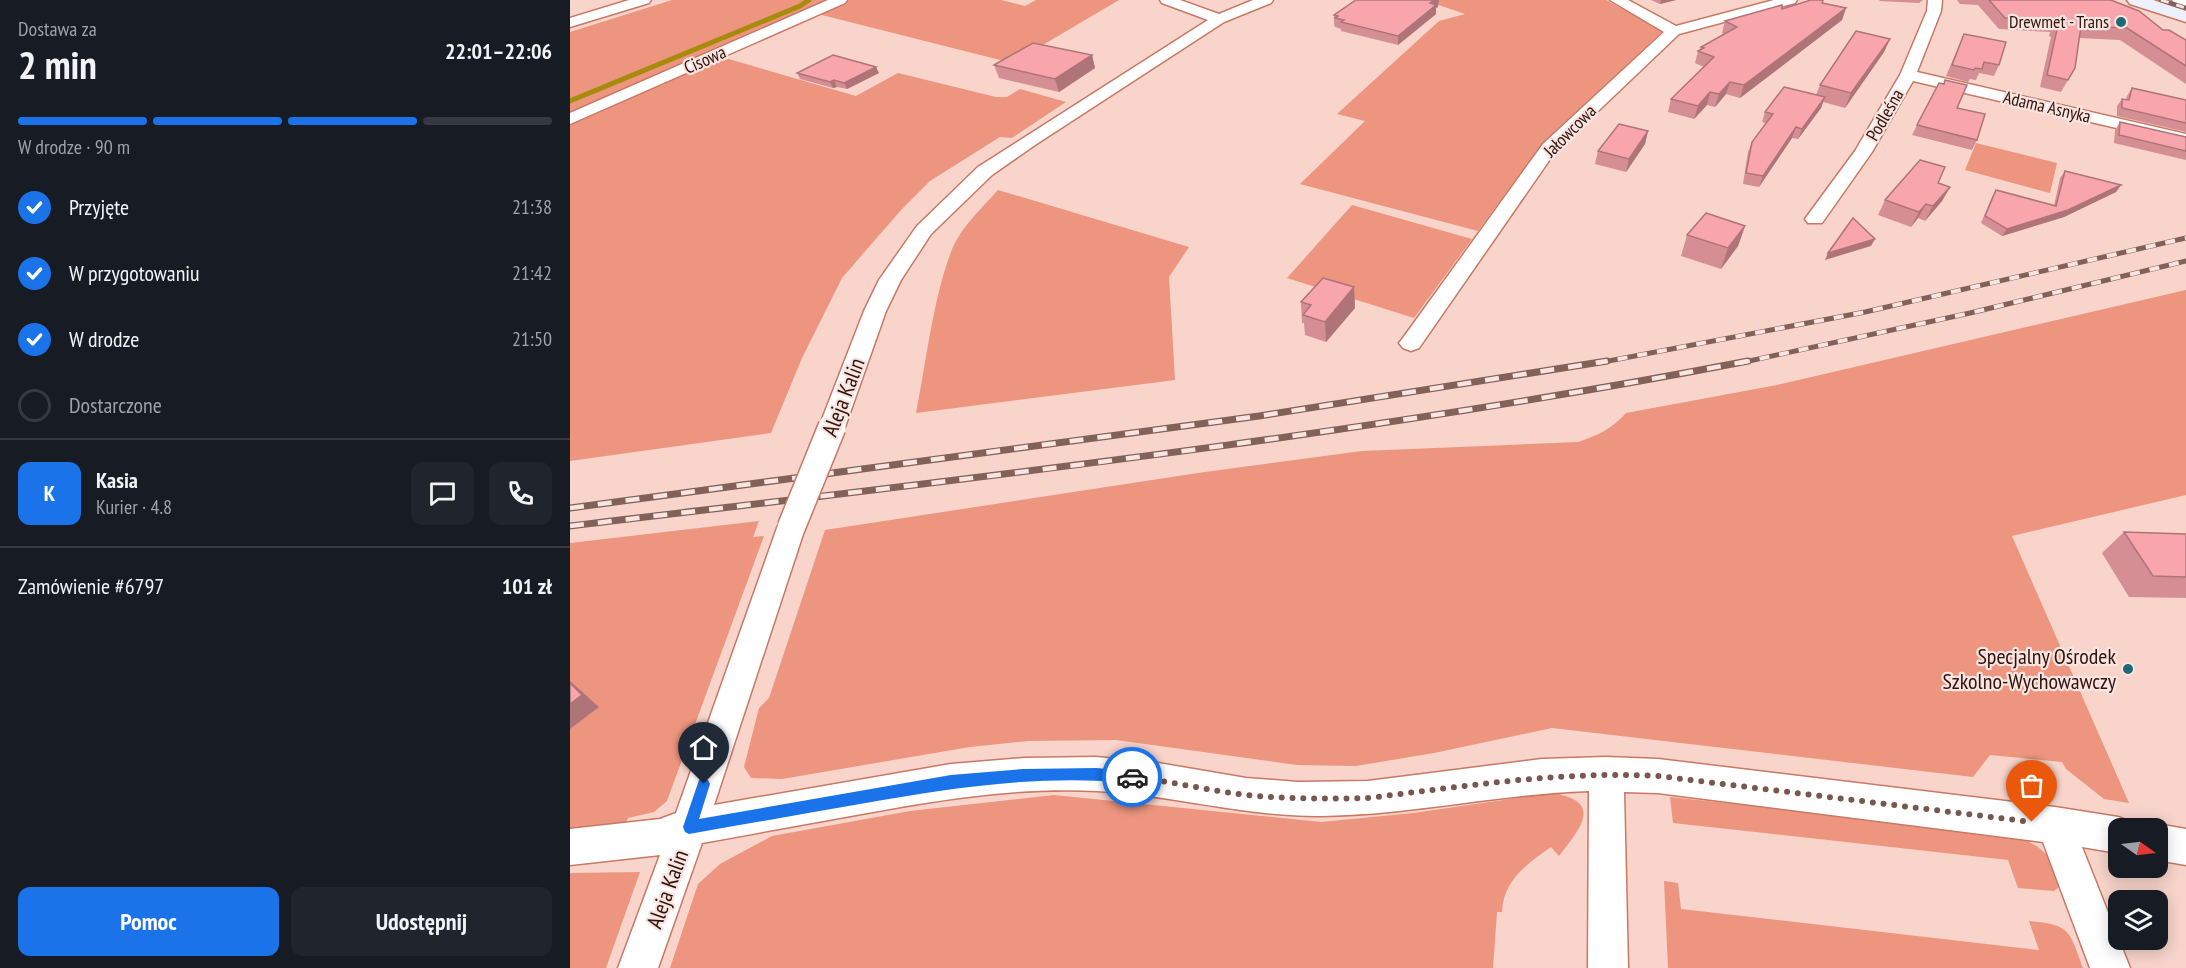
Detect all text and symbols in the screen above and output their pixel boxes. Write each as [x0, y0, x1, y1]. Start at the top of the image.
place label: Drewmet - Trans [2009, 10, 2109, 33]
marker: Drewmet - Trans [2114, 15, 2128, 29]
text: Dostawa za [18, 16, 97, 42]
text: 22:01–22:06 [445, 37, 552, 65]
text: 2 min [18, 39, 97, 90]
street label: Cisowa [680, 40, 729, 79]
street label: Podleśna [1861, 85, 1909, 145]
street label: Adama Asnyka [2001, 85, 2093, 128]
street label: Jałowcowa [1538, 99, 1601, 163]
text: W drodze · 90 m [18, 134, 130, 160]
icon: check [18, 191, 51, 224]
text: Przyjęte [69, 193, 129, 221]
text: 21:38 [512, 194, 552, 220]
icon: check [18, 257, 51, 290]
text: W przygotowaniu [69, 259, 200, 287]
text: 21:42 [512, 260, 552, 286]
icon: check [18, 323, 51, 356]
text: W drodze [69, 325, 139, 353]
text: 21:50 [512, 326, 552, 352]
street label: Aleja Kalin [815, 354, 871, 440]
text: Dostarczone [69, 391, 162, 419]
button: chat [411, 462, 474, 525]
button: phone [489, 462, 552, 525]
text: Kasia [96, 466, 138, 494]
text: K [44, 479, 55, 507]
text: Kurier · 4.8 [96, 494, 172, 520]
text: Zamówienie #6797 [18, 572, 164, 600]
text: 101 zł [502, 572, 552, 600]
place label: Specjalny Ośrodek Szkolno-Wychowawczy [1942, 642, 2117, 695]
marker: Specjalny Ośrodek Szkolno-Wychowawczy [2121, 662, 2135, 676]
pin [678, 722, 729, 784]
icon: home [687, 731, 720, 764]
courier [1102, 747, 1162, 807]
pin [2006, 760, 2057, 822]
icon: car [1116, 761, 1149, 794]
icon: bag [2015, 769, 2048, 802]
north arrow [2108, 818, 2168, 878]
map controls [2108, 818, 2168, 950]
street label: Aleja Kalin [640, 846, 694, 932]
button: Pomoc [18, 887, 279, 956]
button: Udostępnij [291, 887, 552, 956]
button: layers [2108, 890, 2168, 950]

